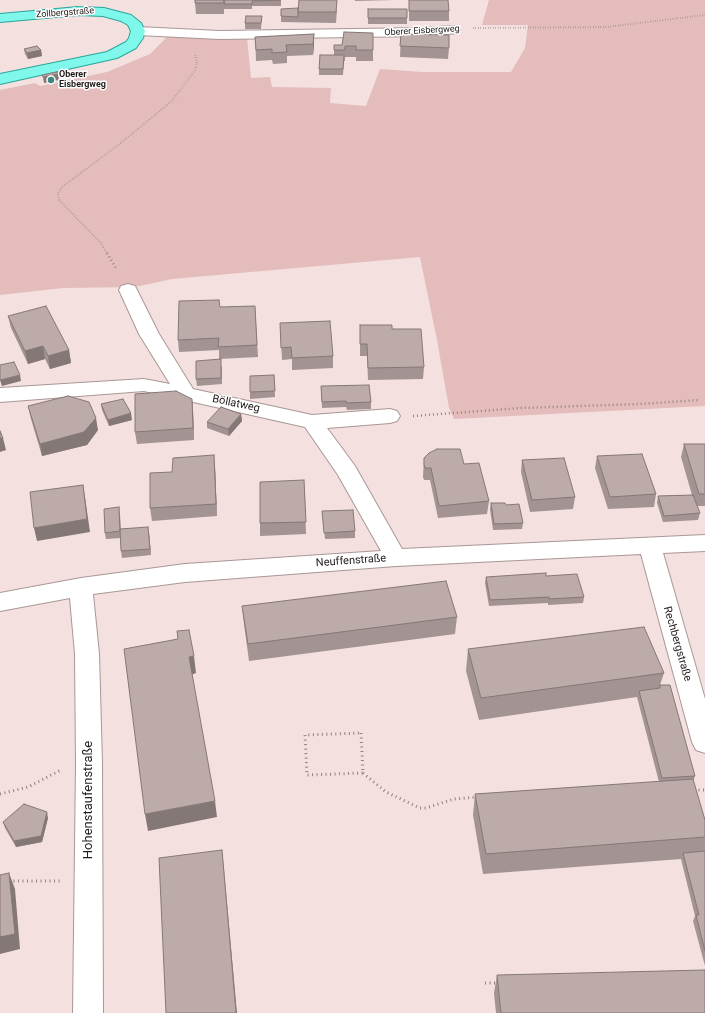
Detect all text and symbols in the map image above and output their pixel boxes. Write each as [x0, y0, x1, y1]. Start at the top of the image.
street label: Zollbergstraße [36, 6, 94, 20]
street label: Oberer Eisbergweg [384, 24, 460, 38]
place label: Oberer Eisbergweg [59, 70, 106, 91]
marker: Oberer Eisbergweg [46, 75, 56, 85]
street label: Böllatweg [211, 393, 261, 415]
street label: Neuffenstraße [315, 552, 387, 570]
street label: Rechbergstraße [660, 605, 694, 683]
street label: Hohenstaufenstraße [81, 741, 97, 859]

